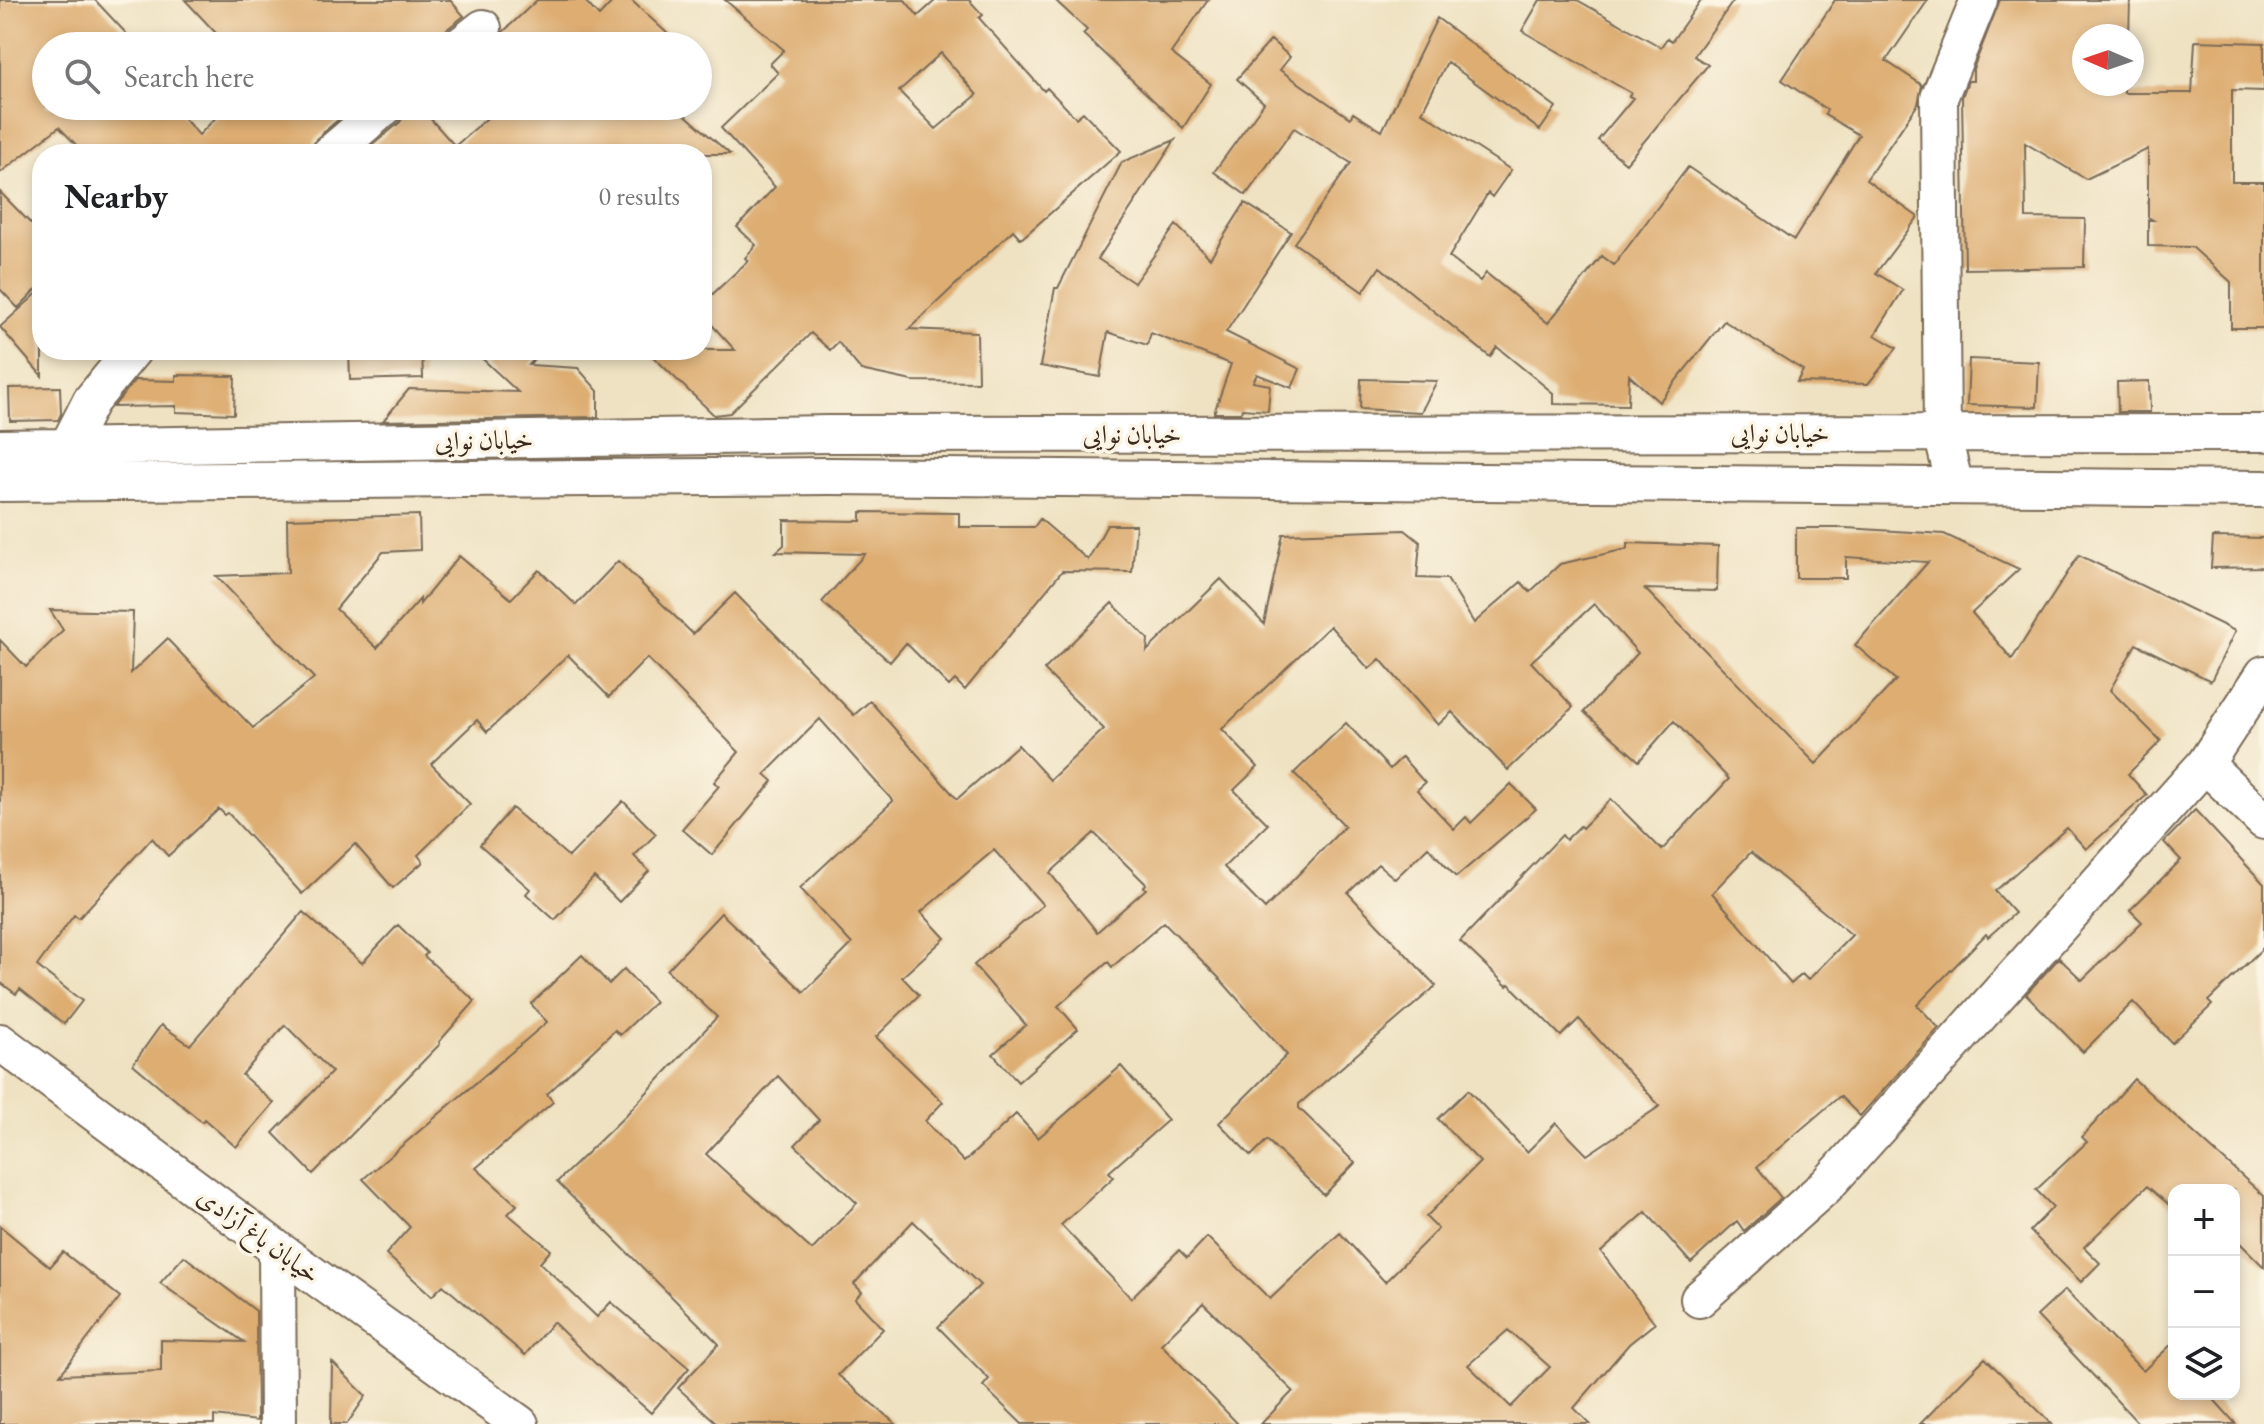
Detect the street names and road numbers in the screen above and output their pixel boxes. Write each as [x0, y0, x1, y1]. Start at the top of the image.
street label: خیابان نوایی [1731, 416, 1829, 450]
street label: خیابان نوایی [1083, 417, 1181, 451]
street label: خیابان نوایی [434, 422, 534, 458]
street label: خیابان باغ آزادی [188, 1179, 327, 1295]

